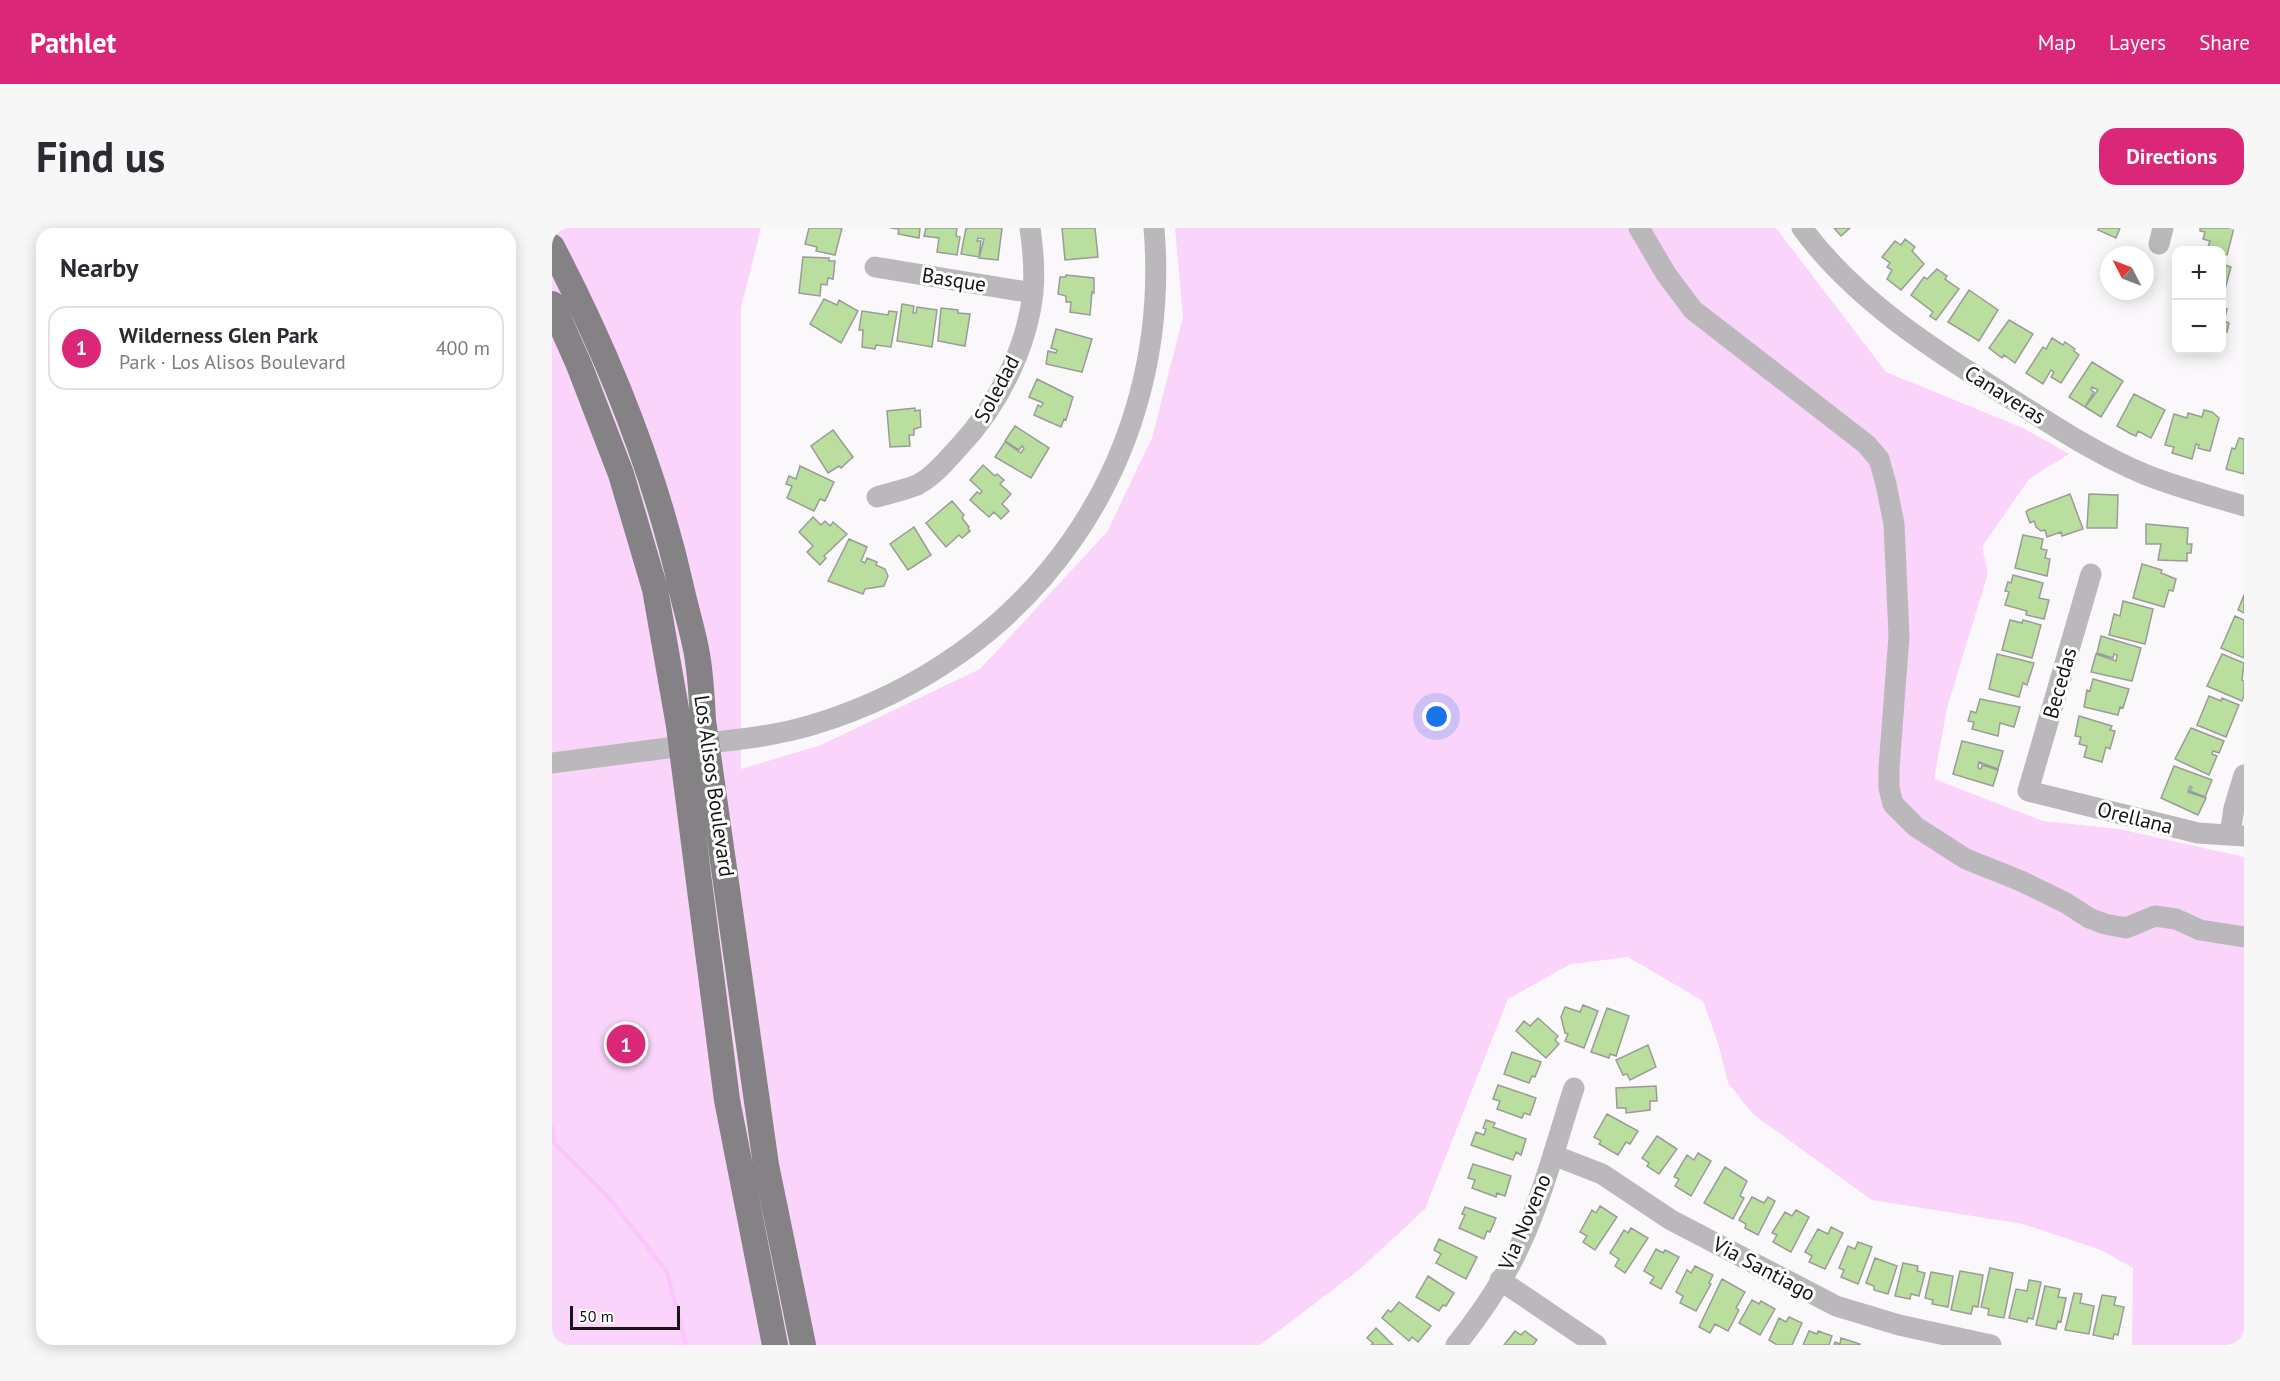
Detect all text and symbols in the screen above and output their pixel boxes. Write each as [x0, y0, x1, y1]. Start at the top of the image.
text: Pathlet [30, 24, 116, 61]
text: Map [2038, 29, 2076, 56]
text: Layers [2109, 29, 2166, 56]
text: Share [2199, 29, 2250, 56]
button: Directions [2099, 128, 2244, 185]
text: Find us [36, 129, 165, 184]
north arrow [2100, 246, 2154, 300]
map controls [2172, 246, 2226, 354]
button: + [2172, 246, 2226, 300]
text: Nearby [60, 251, 138, 284]
street label: Basque [920, 261, 988, 298]
button: − [2172, 300, 2226, 354]
text: Wilderness Glen Park [119, 321, 318, 349]
text: 1 [76, 335, 87, 361]
text: 400 m [436, 335, 490, 361]
text: Park · Los Alisos Boulevard [119, 349, 346, 375]
street label: Soledad [968, 351, 1025, 427]
street label: Canaveras [1960, 359, 2051, 430]
street label: Becedas [2036, 644, 2083, 722]
street label: Los Alisos Boulevard [688, 693, 741, 879]
your location [1422, 702, 1451, 731]
street label: Orellana [2095, 795, 2176, 840]
pin: 1 [606, 1022, 646, 1066]
street label: Via Noveno [1492, 1170, 1557, 1275]
street label: Via Santiago [1707, 1230, 1820, 1307]
scale bar [570, 1303, 680, 1330]
text: 50 m [579, 1306, 614, 1326]

